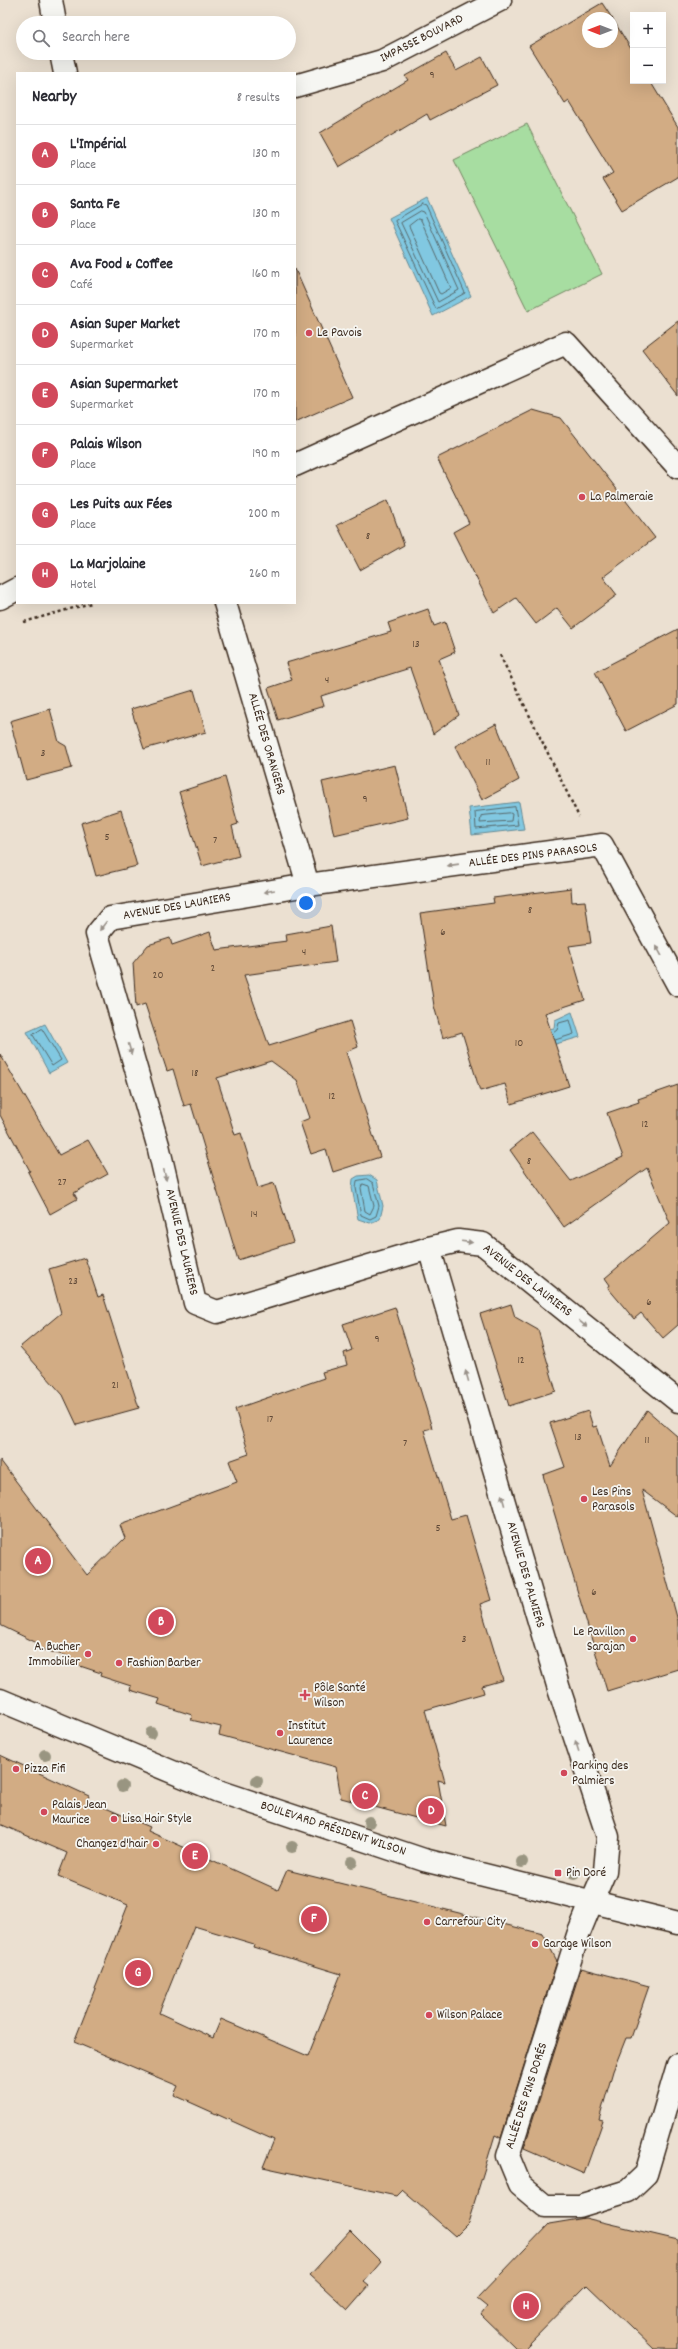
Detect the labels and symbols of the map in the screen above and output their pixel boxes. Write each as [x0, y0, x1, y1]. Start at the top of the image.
street label: IMPASSE BOUVARD [377, 10, 467, 68]
north arrow [582, 12, 618, 48]
house number: 9 [429, 68, 435, 84]
place label: Le Pavois [317, 324, 362, 343]
marker: Le Pavois [304, 328, 314, 338]
place label: La Palmeraie [590, 488, 653, 507]
marker: La Palmeraie [577, 492, 587, 502]
house number: 8 [366, 529, 370, 545]
house number: 13 [412, 637, 420, 653]
house number: 4 [325, 673, 329, 689]
street label: ALLÉE DES ORANGERS [242, 691, 290, 798]
house number: 3 [41, 746, 46, 762]
house number: 11 [486, 755, 490, 771]
house number: 9 [362, 792, 368, 808]
house number: 5 [104, 830, 110, 846]
house number: 7 [213, 833, 217, 849]
street label: ALLÉE DES PINS PARASOLS [468, 839, 599, 873]
one-way arrow [447, 862, 459, 868]
street label: AVENUE DES LAURIERS [122, 888, 233, 926]
one-way arrow [263, 888, 275, 894]
your location [296, 893, 316, 913]
house number: 8 [528, 903, 532, 919]
one-way arrow [100, 921, 108, 931]
house number: 6 [440, 925, 446, 941]
house number: 4 [302, 945, 306, 961]
one-way arrow [656, 945, 663, 957]
house number: 2 [211, 961, 216, 977]
house number: 20 [153, 968, 163, 984]
house number: 10 [515, 1036, 523, 1052]
one-way arrow [127, 1044, 133, 1056]
house number: 18 [192, 1066, 198, 1082]
house number: 12 [328, 1089, 336, 1105]
house number: 12 [641, 1117, 649, 1133]
house number: 8 [527, 1154, 531, 1170]
one-way arrow [162, 1168, 168, 1181]
house number: 27 [57, 1175, 67, 1191]
street label: AVENUE DES LAURIERS [159, 1187, 203, 1298]
house number: 14 [251, 1207, 257, 1223]
one-way arrow [461, 1239, 473, 1245]
street label: AVENUE DES LAURIERS [478, 1240, 576, 1322]
house number: 23 [68, 1274, 78, 1290]
house number: 6 [646, 1295, 652, 1311]
one-way arrow [577, 1320, 588, 1329]
house number: 9 [374, 1332, 380, 1348]
house number: 12 [517, 1353, 525, 1369]
one-way arrow [464, 1369, 470, 1381]
house number: 21 [111, 1378, 119, 1394]
house number: 17 [267, 1412, 273, 1428]
house number: 13 [574, 1430, 582, 1446]
house number: 11 [645, 1433, 649, 1449]
house number: 7 [403, 1436, 407, 1452]
place label: Les Pins Parasols [592, 1483, 635, 1517]
one-way arrow [500, 1494, 506, 1506]
marker: Les Pins Parasols [579, 1494, 589, 1504]
street label: AVENUE DES PALMIERS [501, 1519, 549, 1631]
house number: 5 [435, 1521, 441, 1537]
pin: A [25, 1546, 51, 1576]
house number: 6 [591, 1585, 597, 1601]
pin: B [148, 1607, 174, 1637]
place label: Le Pavillon Sarajan [573, 1623, 625, 1657]
house number: 3 [462, 1632, 467, 1648]
marker: Le Pavillon Sarajan [628, 1634, 638, 1644]
place label: A. Bucher Immobilier [28, 1638, 80, 1672]
marker: A. Bucher Immobilier [83, 1649, 93, 1659]
place label: Fashion Barber [127, 1654, 201, 1673]
marker: Fashion Barber [114, 1658, 124, 1668]
place label: Pôle Santé Wilson [314, 1679, 366, 1713]
marker: Pôle Santé Wilson [299, 1689, 311, 1701]
place label: Institut Laurence [288, 1717, 333, 1751]
marker: Institut Laurence [275, 1728, 285, 1738]
one-way arrow [574, 1739, 580, 1751]
place label: Parking des Palmiers [572, 1757, 629, 1791]
place label: Pizza Fifi [24, 1760, 65, 1779]
marker: Pizza Fifi [11, 1764, 21, 1774]
marker: Parking des Palmiers [559, 1768, 569, 1778]
pin: C [352, 1781, 378, 1811]
place label: Palais Jean Maurice [52, 1796, 107, 1830]
street label: BOULEVARD PRÉSIDENT WILSON [258, 1796, 408, 1862]
pin: D [418, 1796, 444, 1826]
marker: Palais Jean Maurice [39, 1807, 49, 1817]
place label: Lisa Hair Style [122, 1810, 192, 1829]
marker: Lisa Hair Style [109, 1814, 119, 1824]
place label: Changez d'hair [76, 1835, 148, 1854]
marker: Changez d'hair [151, 1839, 161, 1849]
pin: E [182, 1841, 208, 1871]
place label: Pin Doré [566, 1864, 607, 1883]
marker: Pin Doré [553, 1868, 563, 1878]
pin: F [301, 1904, 327, 1934]
place label: Carrefour City [435, 1913, 506, 1932]
marker: Carrefour City [422, 1917, 432, 1927]
place label: Garage Wilson [543, 1935, 611, 1954]
marker: Garage Wilson [530, 1939, 540, 1949]
pin: G [125, 1958, 151, 1988]
place label: Wilson Palace [437, 2006, 503, 2025]
marker: Wilson Palace [424, 2010, 434, 2020]
street label: ALLÉE DES PINS DORÉS [501, 2040, 553, 2152]
pin: H [513, 2291, 539, 2321]

